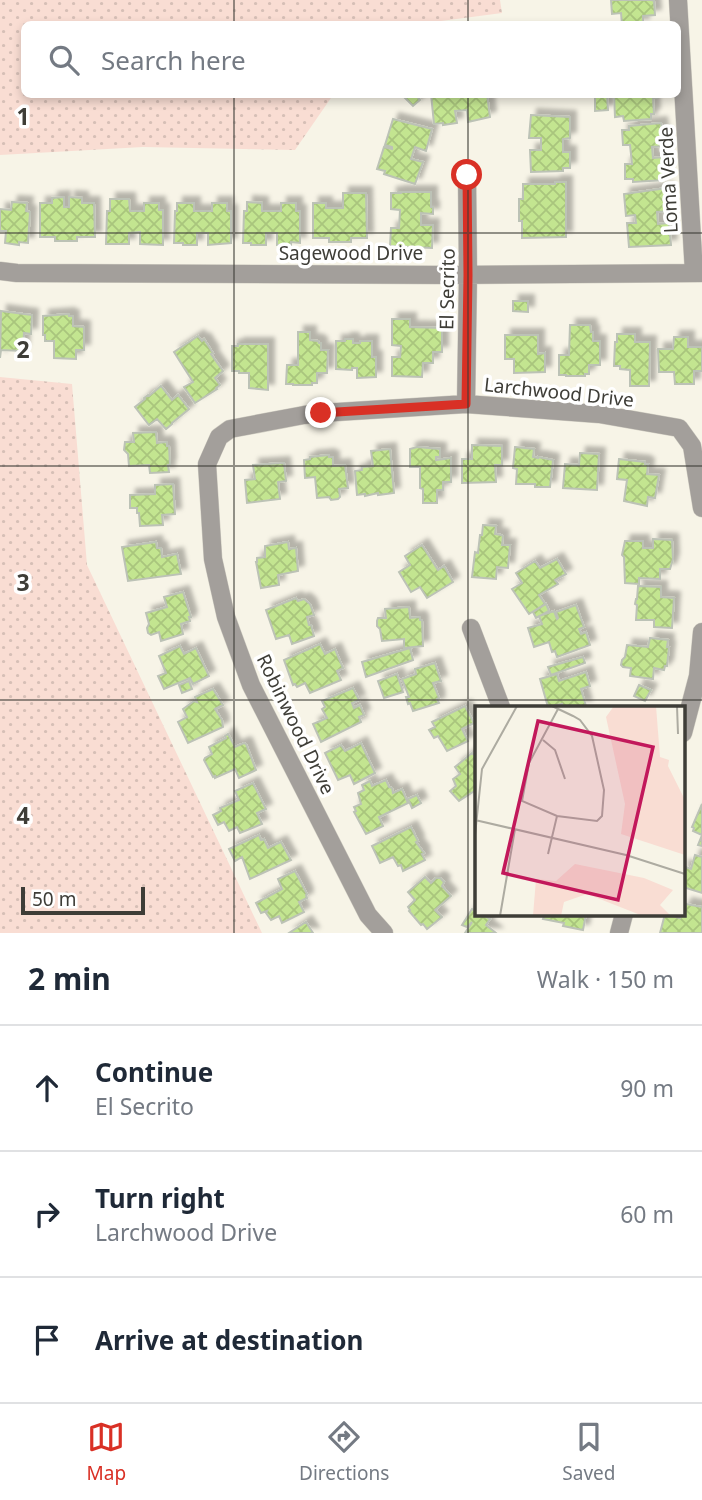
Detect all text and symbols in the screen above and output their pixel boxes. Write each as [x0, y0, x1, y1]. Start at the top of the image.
search box [21, 21, 681, 98]
icon: search [45, 41, 83, 79]
text: Search here [101, 42, 246, 78]
text: 1 [16, 100, 30, 132]
street label: Loma Verde [652, 126, 684, 234]
route start [451, 159, 482, 190]
street label: Sagewood Drive [279, 240, 423, 266]
street label: El Secrito [433, 248, 461, 330]
text: 2 [16, 333, 30, 365]
street label: Larchwood Drive [483, 371, 635, 413]
route end [305, 397, 336, 428]
text: 3 [16, 566, 30, 598]
street label: Robinwood Drive [251, 649, 341, 799]
inset map [475, 706, 684, 916]
text: 4 [16, 799, 30, 831]
scale bar [21, 884, 145, 916]
text: 50 m [32, 886, 76, 912]
text: 2 min [28, 958, 111, 999]
text: Walk · 150 m [537, 963, 674, 995]
text: Continue [95, 1054, 213, 1090]
icon: ahead [28, 1069, 66, 1107]
text: 90 m [620, 1072, 674, 1104]
text: El Secrito [95, 1090, 194, 1122]
text: Turn right [95, 1180, 225, 1216]
icon: right [28, 1195, 66, 1233]
text: 60 m [620, 1198, 674, 1230]
text: Larchwood Drive [95, 1216, 277, 1248]
icon: arrive [28, 1321, 66, 1359]
text: Arrive at destination [95, 1322, 364, 1358]
tab: Map [87, 1418, 126, 1486]
tab: Directions [299, 1418, 389, 1486]
tab: Saved [562, 1418, 615, 1486]

